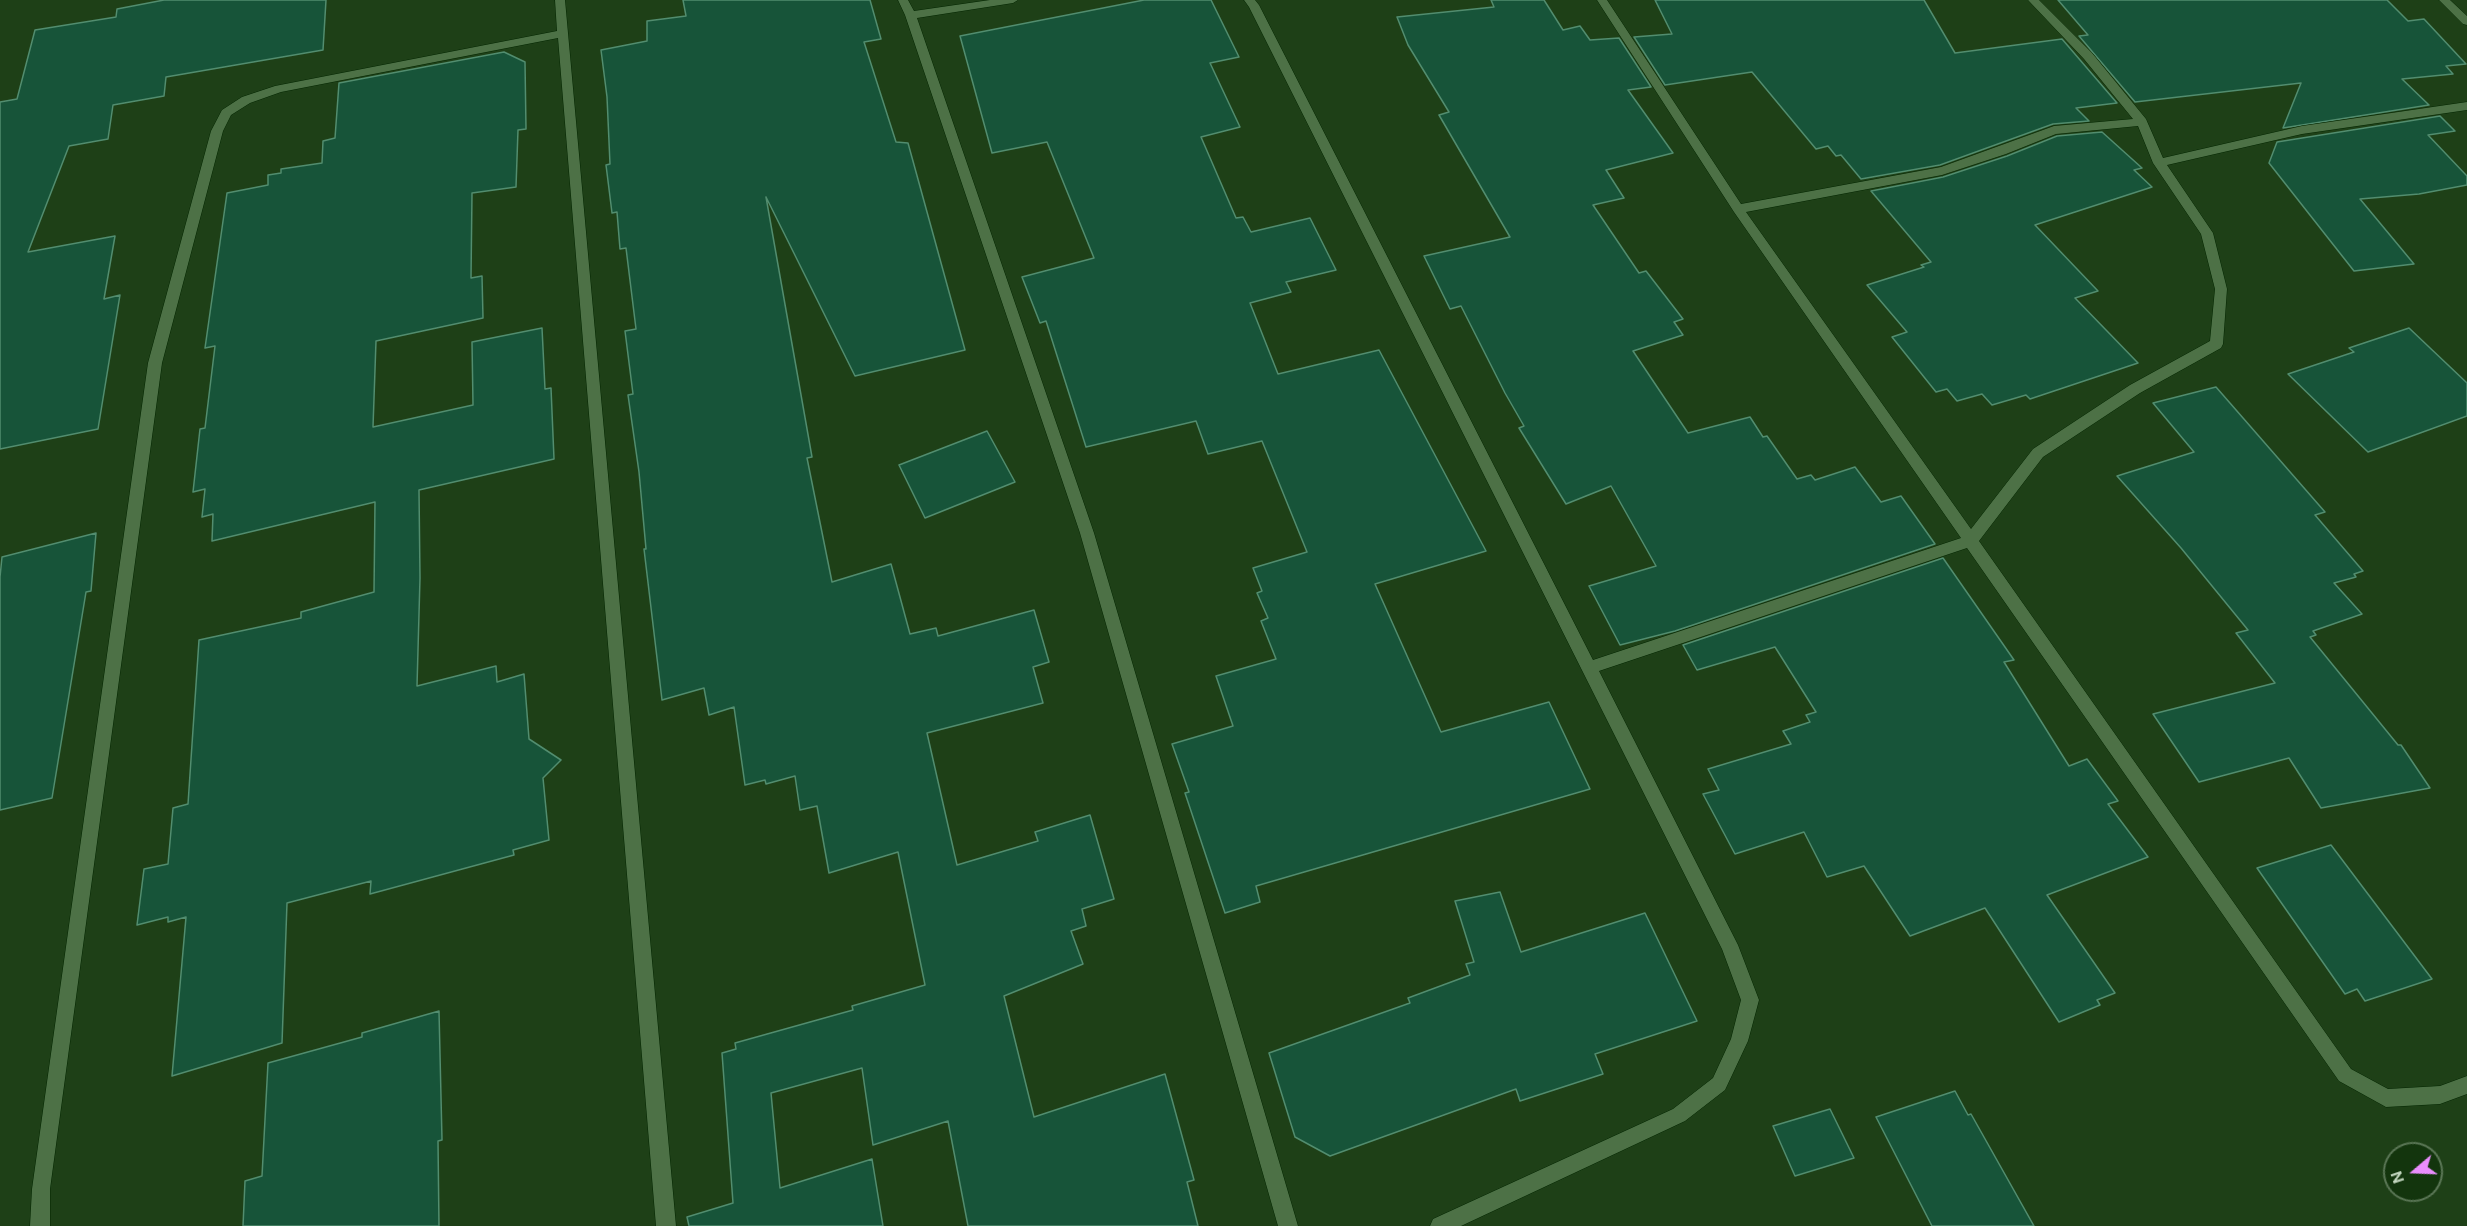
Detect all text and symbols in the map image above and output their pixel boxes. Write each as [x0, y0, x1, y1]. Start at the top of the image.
north arrow [2383, 1142, 2443, 1202]
text: N [2386, 1168, 2409, 1186]

